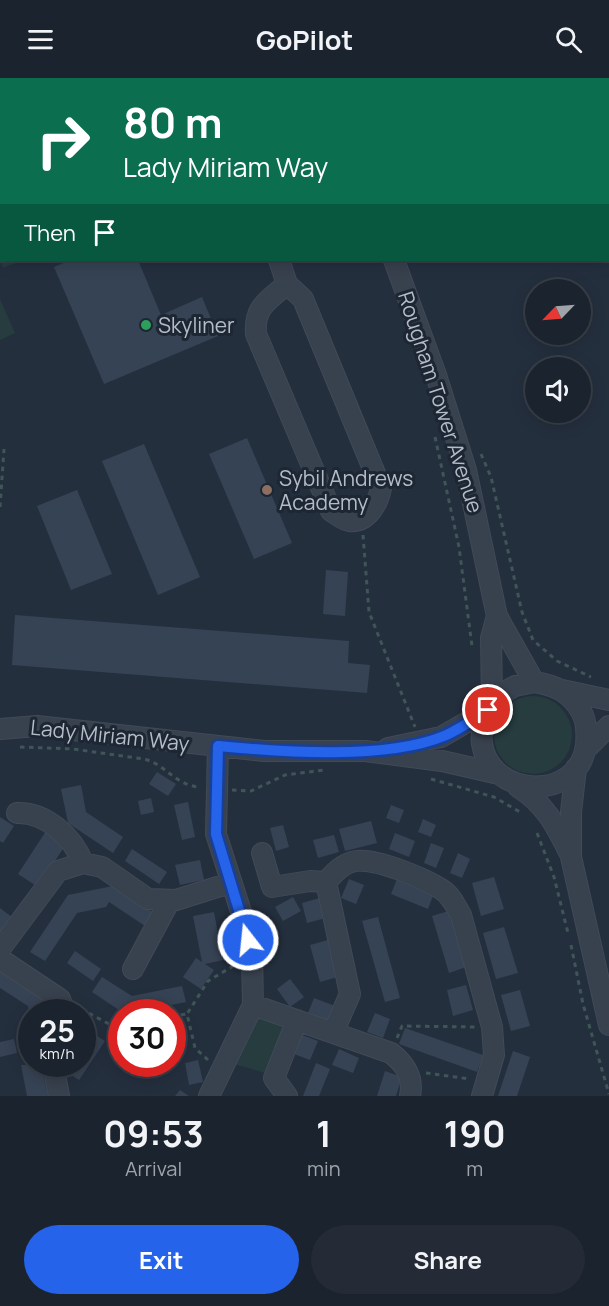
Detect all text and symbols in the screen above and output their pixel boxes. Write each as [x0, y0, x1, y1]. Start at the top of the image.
text: GoPilot [256, 21, 353, 58]
icon: menu [24, 23, 57, 56]
icon: search [552, 23, 585, 56]
text: 80 m [123, 93, 223, 151]
icon: right [24, 102, 102, 180]
text: Lady Miriam Way [123, 148, 328, 185]
icon: arrive [88, 216, 121, 249]
text: Then [24, 218, 76, 248]
north arrow [525, 279, 591, 345]
map controls [525, 279, 591, 423]
street label: Rougham Tower Avenue [392, 288, 490, 516]
place label: Skyliner [158, 311, 235, 339]
marker: Skyliner [139, 318, 153, 332]
button: sound [525, 357, 591, 423]
place label: Sybil Andrews Academy [279, 464, 413, 516]
marker: Sybil Andrews Academy [260, 483, 274, 497]
pin [462, 684, 513, 735]
icon: arrive [471, 693, 504, 726]
street label: Lady Miriam Way [29, 713, 191, 757]
position arrow [216, 908, 280, 972]
speed limit sign: 30 [108, 999, 186, 1077]
text: 25 [39, 1010, 75, 1051]
text: km/h [40, 1043, 74, 1064]
text: 09:53 [103, 1109, 204, 1158]
text: 1 [316, 1109, 332, 1158]
text: 190 [444, 1109, 506, 1158]
text: Arrival [125, 1155, 182, 1182]
text: min [307, 1155, 341, 1182]
text: m [466, 1155, 483, 1182]
button: Exit [24, 1225, 299, 1294]
button: Share [311, 1225, 585, 1294]

